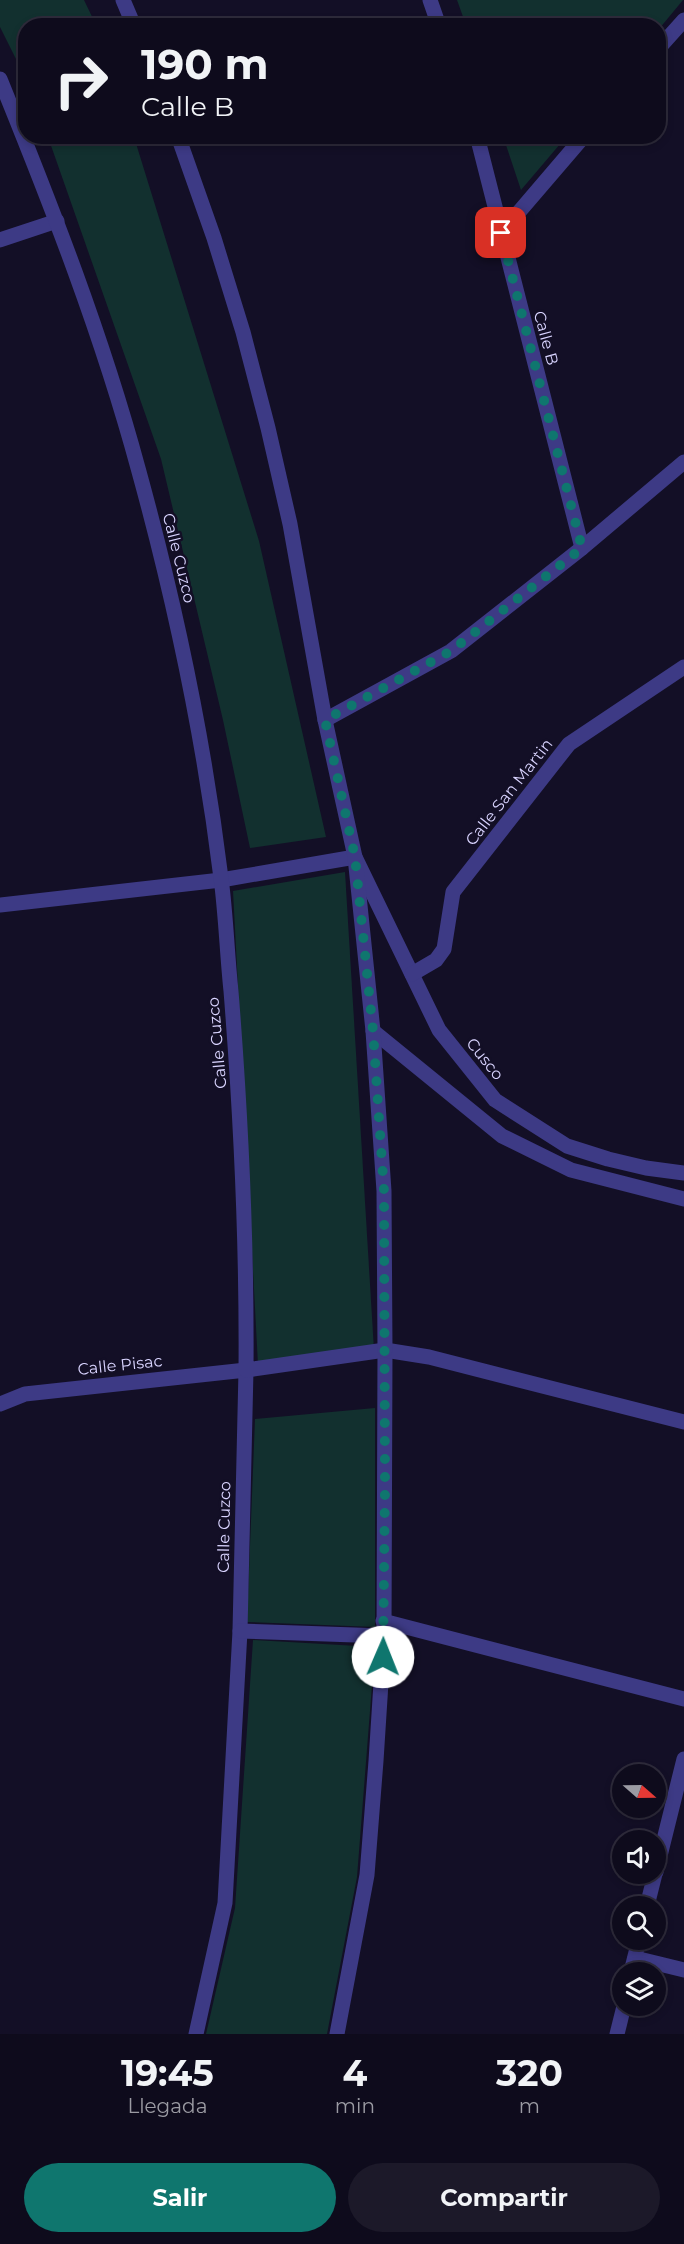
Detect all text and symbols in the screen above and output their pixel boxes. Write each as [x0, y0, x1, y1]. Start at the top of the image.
text: 190 m [141, 38, 269, 90]
icon: right [42, 42, 120, 120]
text: Calle B [141, 90, 234, 123]
pin [475, 207, 526, 258]
icon: arrive [484, 216, 517, 249]
street label: Calle B [530, 309, 562, 367]
street label: Calle Cuzco [159, 511, 199, 605]
street label: Calle San Martin [461, 735, 557, 849]
street label: Calle Cuzco [204, 996, 230, 1090]
street label: Cusco [462, 1034, 508, 1084]
street label: Calle Pisac [77, 1351, 163, 1379]
street label: Calle Cuzco [214, 1481, 234, 1573]
position arrow [351, 1625, 415, 1689]
north arrow [612, 1764, 666, 1818]
map controls [612, 1764, 666, 2016]
button: sound [612, 1830, 666, 1884]
button: search [612, 1896, 666, 1950]
button: layers [612, 1962, 666, 2016]
text: 19:45 [121, 2051, 214, 2095]
text: 4 [343, 2051, 367, 2095]
text: 320 [496, 2051, 563, 2095]
text: Llegada [127, 2094, 207, 2118]
text: min [335, 2094, 375, 2118]
text: m [519, 2094, 540, 2118]
button: Salir [24, 2163, 336, 2232]
button: Compartir [348, 2163, 660, 2232]

